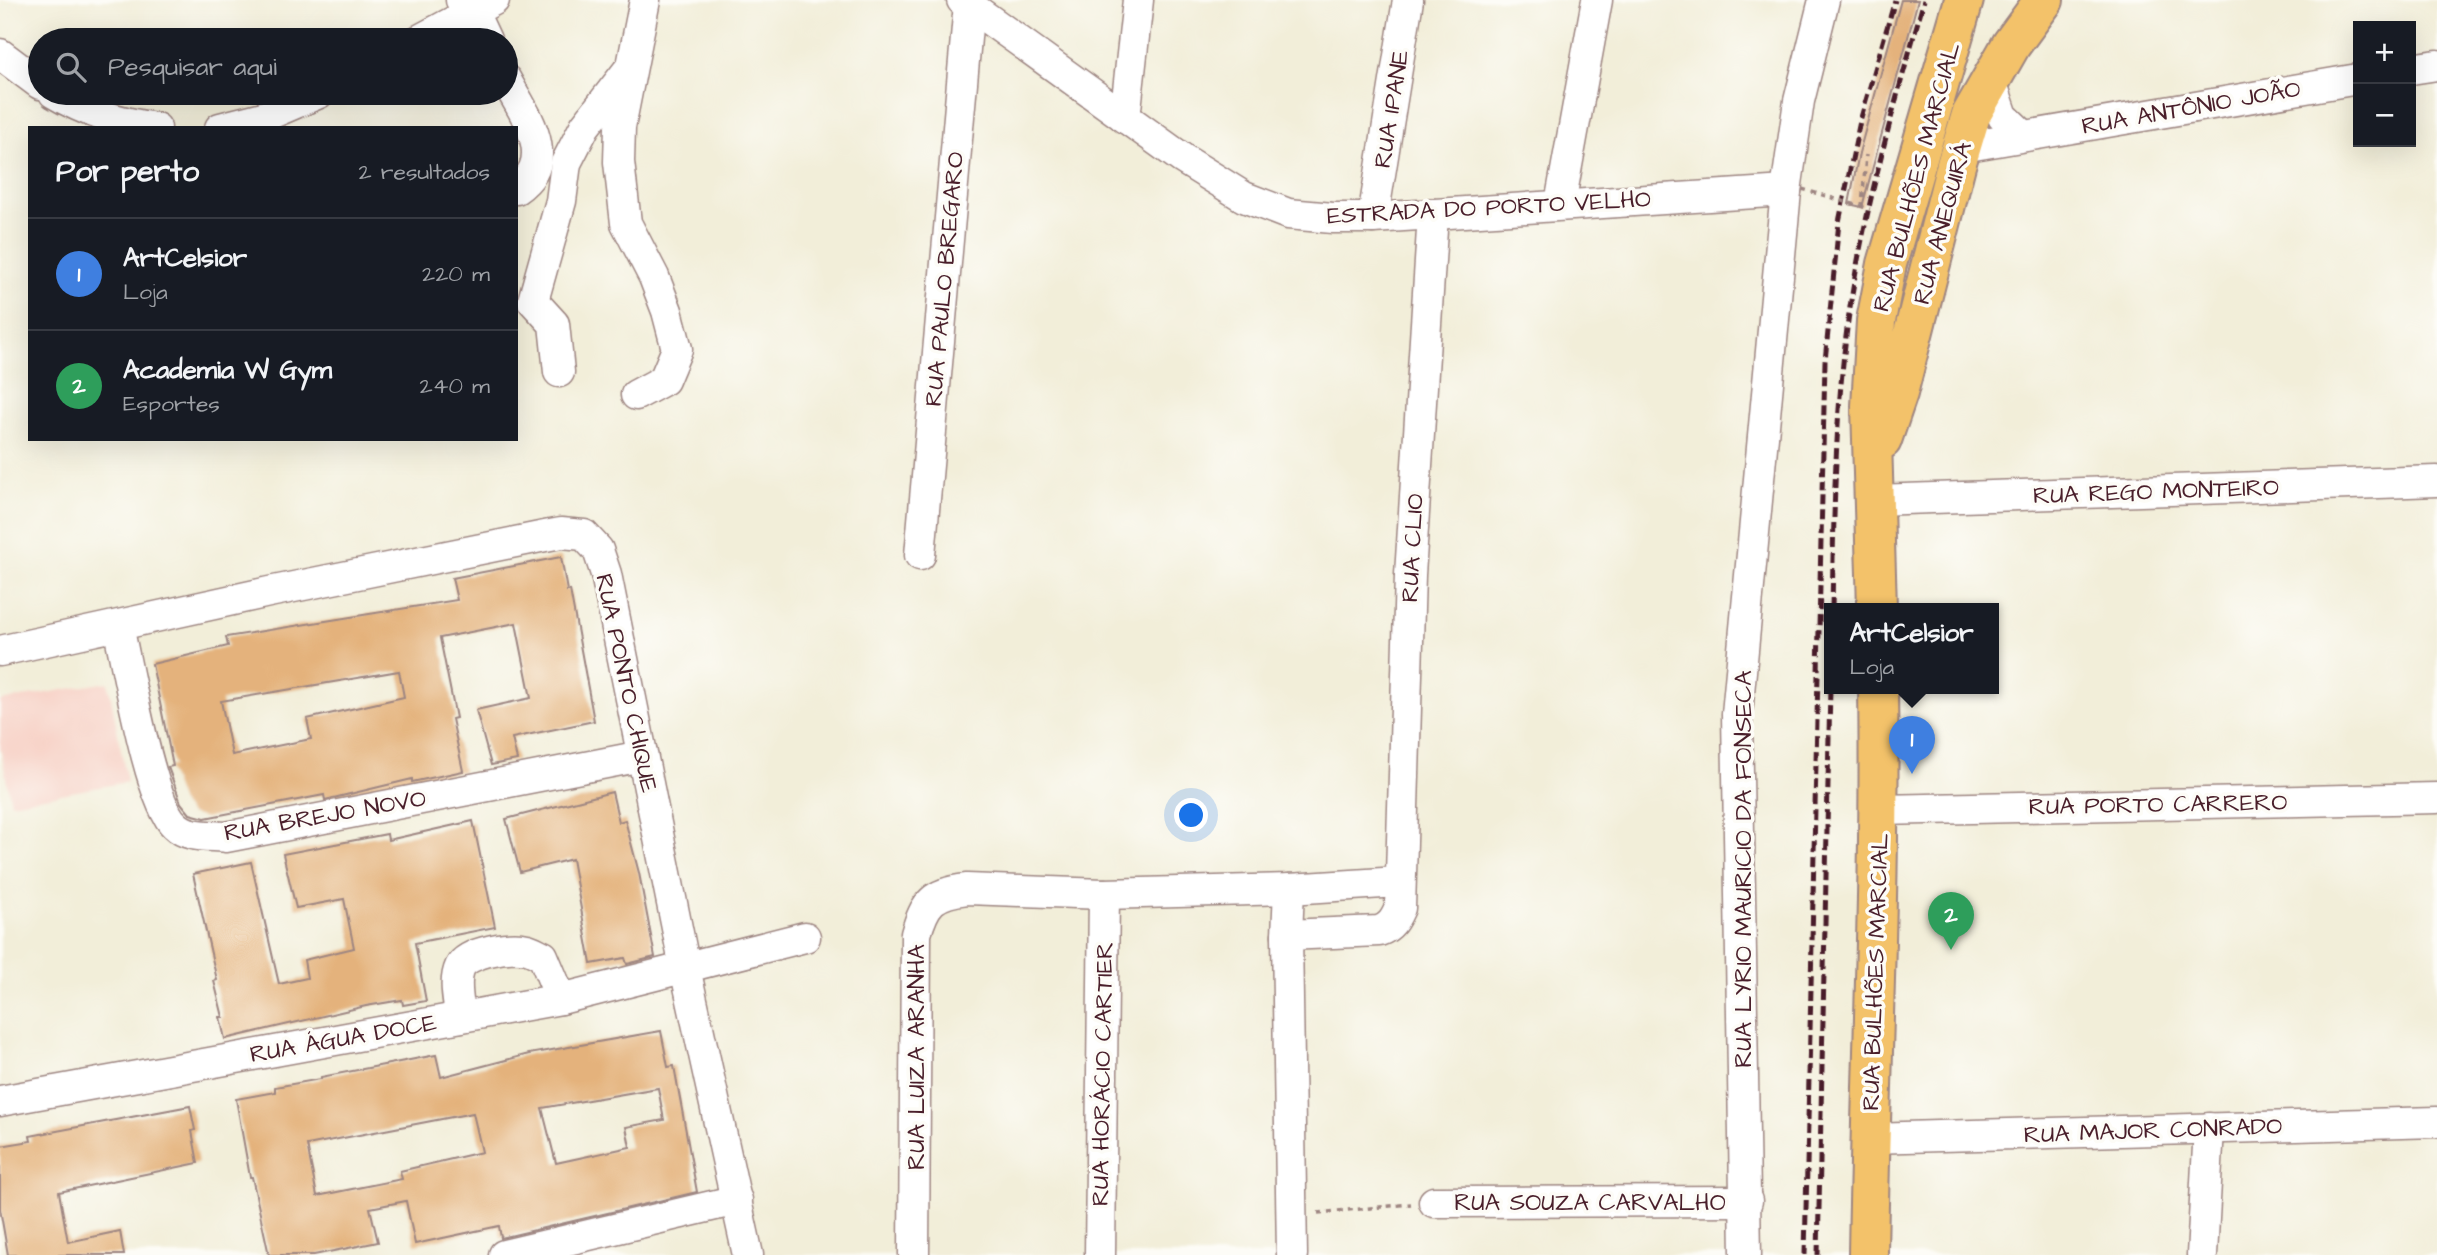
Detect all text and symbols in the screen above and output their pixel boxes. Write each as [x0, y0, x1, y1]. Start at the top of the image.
map controls [2353, 21, 2416, 147]
button: + [2353, 21, 2416, 84]
search box [28, 28, 518, 105]
street label: RUA BULHÕES MARCIAL [1865, 38, 1969, 316]
icon: search [52, 48, 90, 86]
street label: RUA IPANE [1366, 48, 1418, 171]
text: Pesquisar aqui [108, 49, 277, 85]
street label: RUA ANTÔNIO JOÃO [2079, 72, 2303, 144]
button: − [2353, 84, 2416, 147]
street label: RUA ANEQUIRÁ [1905, 138, 1981, 308]
street label: RUA PAULO BREGARO [917, 150, 973, 408]
text: Por perto [56, 151, 199, 193]
text: 2 resultados [358, 156, 490, 188]
street label: ESTRADA DO PORTO VELHO [1326, 183, 1652, 233]
text: ArtCelsior [123, 240, 247, 276]
text: 1 [78, 258, 80, 290]
text: 220 m [422, 258, 490, 290]
text: Loja [123, 276, 168, 308]
text: Academia W Gym [123, 352, 332, 388]
text: 2 [72, 370, 86, 402]
text: 240 m [420, 370, 490, 402]
text: Esportes [123, 388, 220, 420]
street label: RUA REGO MONTEIRO [2032, 471, 2280, 513]
street label: RUA CLIO [1393, 493, 1433, 603]
street label: RUA PONTO CHIQUE [586, 571, 666, 796]
popup [1824, 603, 1999, 694]
text: ArtCelsior [1849, 615, 1974, 651]
text: Loja [1849, 651, 1894, 683]
street label: RUA LYRIO MAURICIO DA FONSECA [1727, 670, 1761, 1068]
pin: 1 [1889, 716, 1935, 774]
street label: RUA BREJO NOVO [221, 781, 429, 850]
street label: RUA PORTO CARRERO [2028, 786, 2288, 824]
your location [1174, 798, 1208, 832]
street label: RUA BULHÕES MARCIAL [1854, 832, 1898, 1111]
pin: 2 [1928, 892, 1974, 950]
street label: RUA HORÁCIO CARTIER [1084, 942, 1122, 1206]
street label: RUA LUIZA ARANHA [900, 944, 934, 1170]
street label: RUA ÁGUA DOCE [247, 1006, 439, 1072]
street label: RUA MAJOR CONRADO [2023, 1109, 2283, 1153]
street label: RUA SOUZA CARVALHO [1454, 1186, 1726, 1220]

